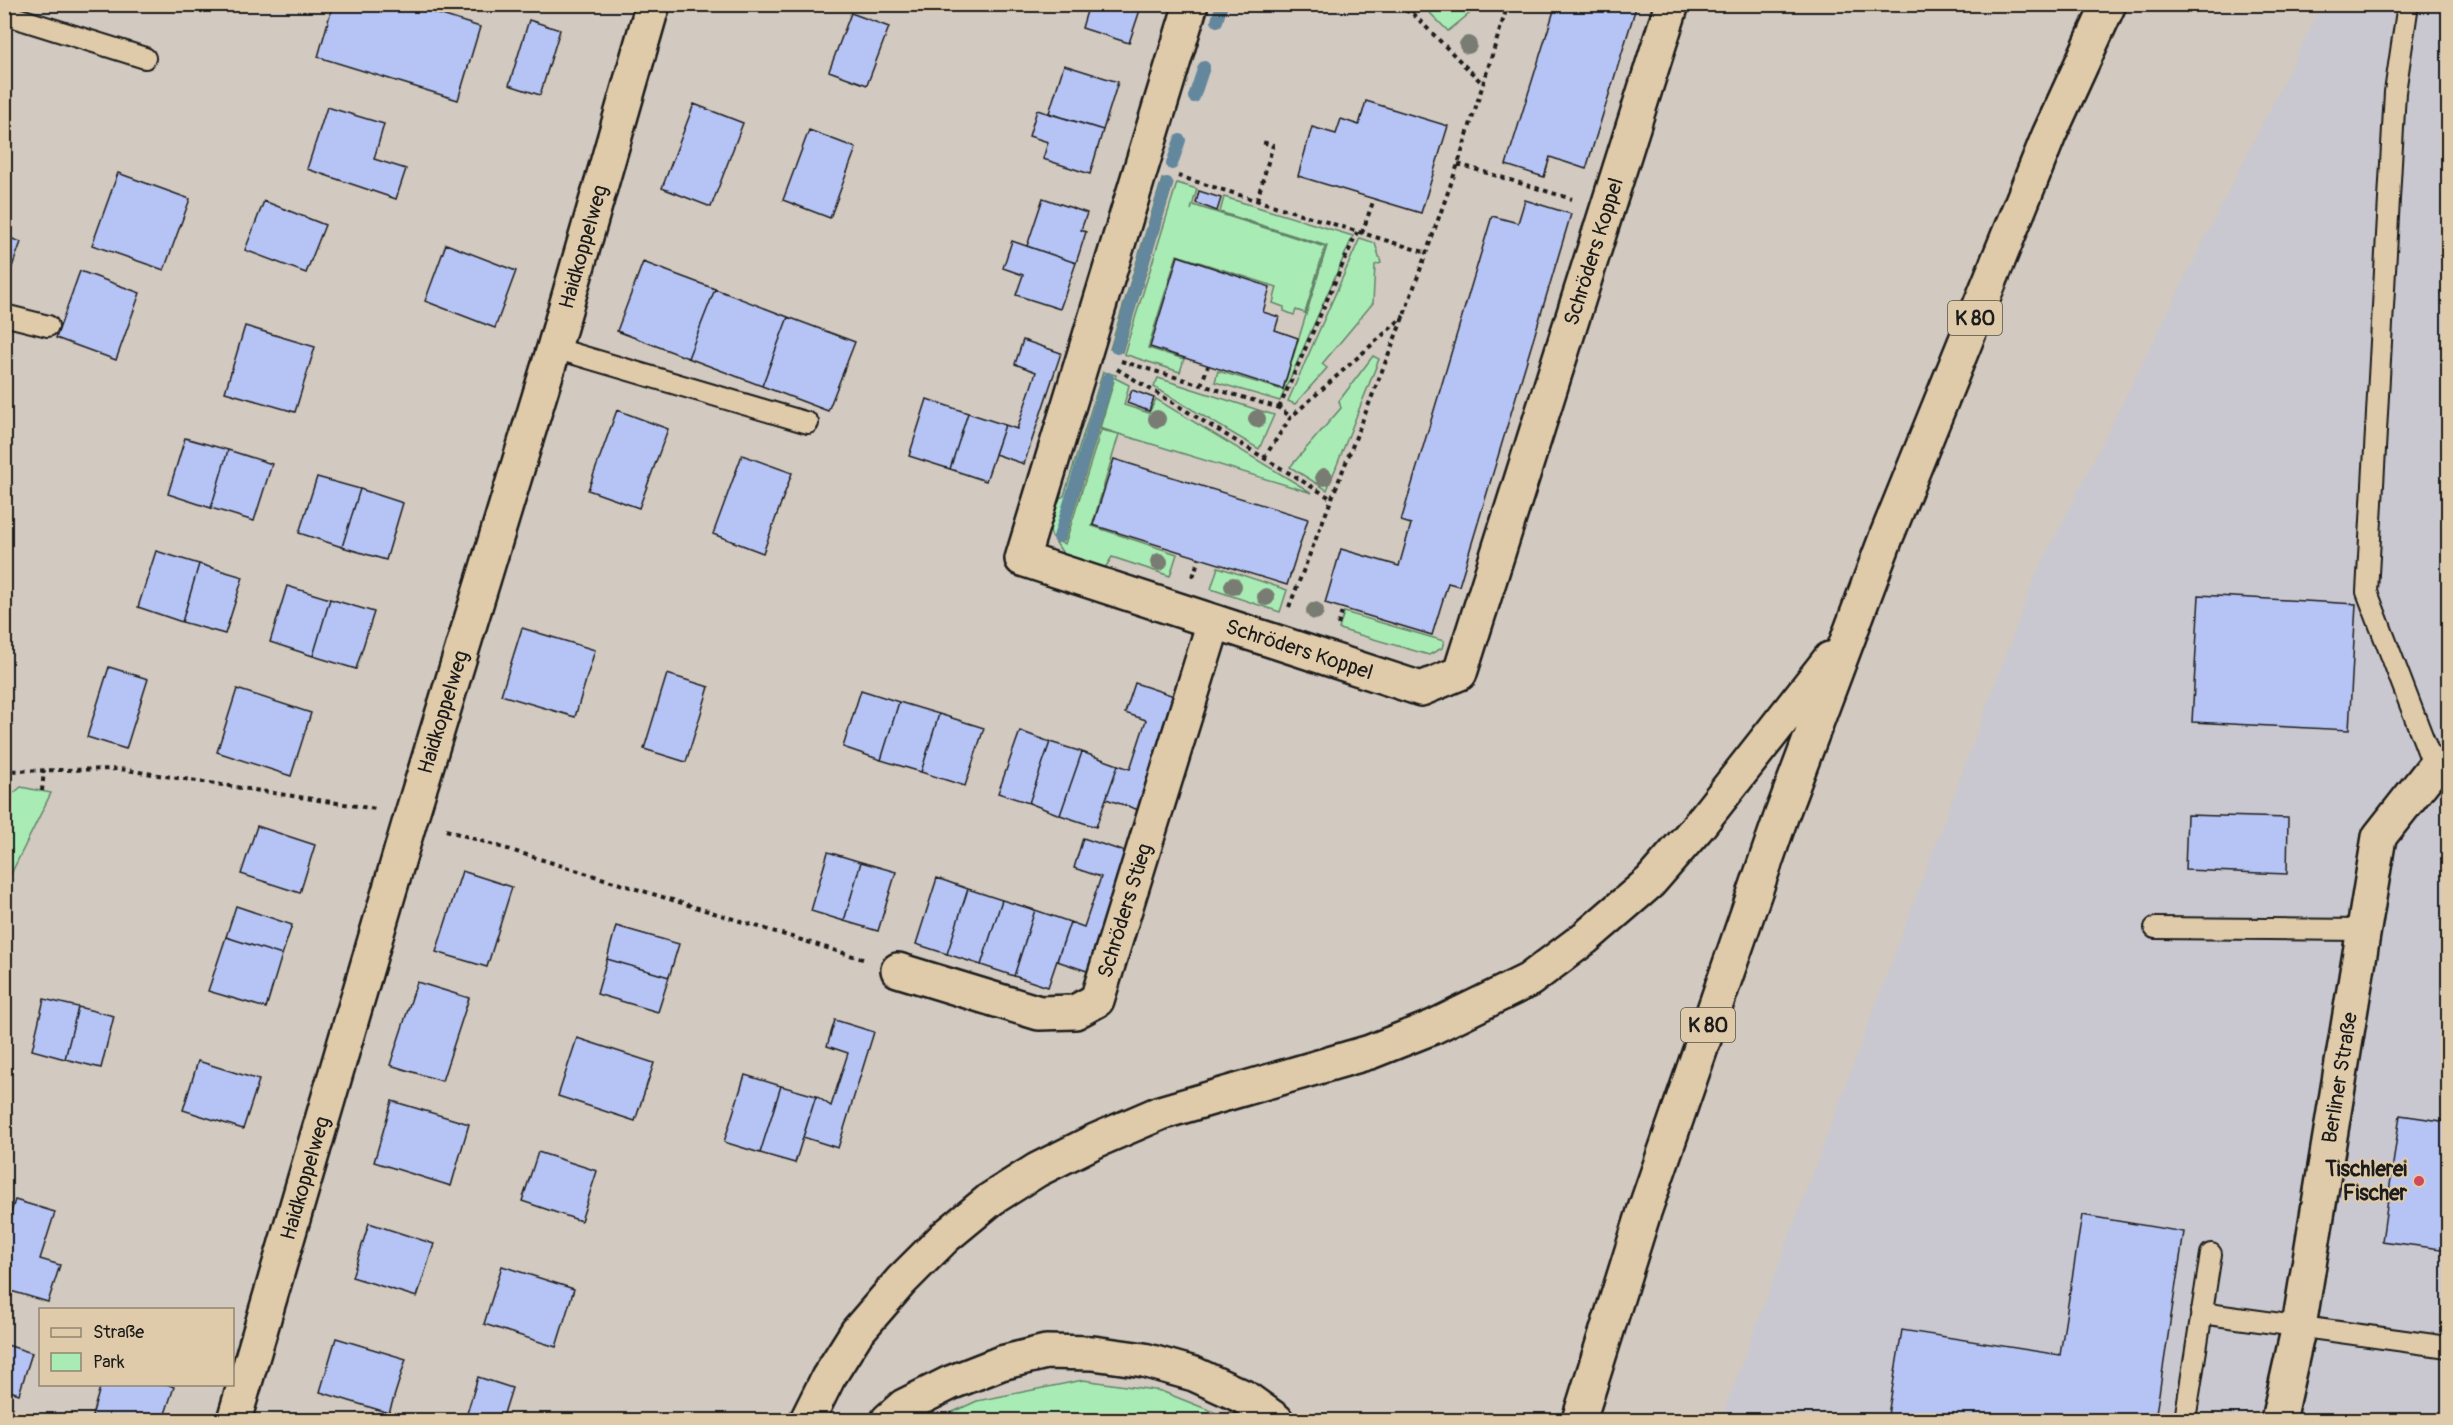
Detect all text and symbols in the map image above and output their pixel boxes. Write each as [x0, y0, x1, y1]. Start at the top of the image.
street label: Schröders Koppel [1558, 175, 1630, 329]
street label: Haidkoppelweg [553, 182, 614, 312]
road number: K 80 [1948, 301, 2002, 335]
street label: Schröders Koppel [1222, 613, 1376, 686]
street label: Haidkoppelweg [412, 647, 475, 777]
street label: Schröders Stieg [1092, 840, 1159, 981]
road number: K 80 [1681, 1008, 1735, 1042]
street label: Berliner Straße [2316, 1010, 2364, 1145]
street label: Haidkoppelweg [275, 1113, 336, 1243]
place label: Tischlerei Fischer [2324, 1156, 2407, 1207]
marker: Tischlerei Fischer [2412, 1174, 2426, 1188]
legend [39, 1308, 234, 1386]
text: Straße [93, 1321, 144, 1344]
text: Park [93, 1351, 125, 1374]

